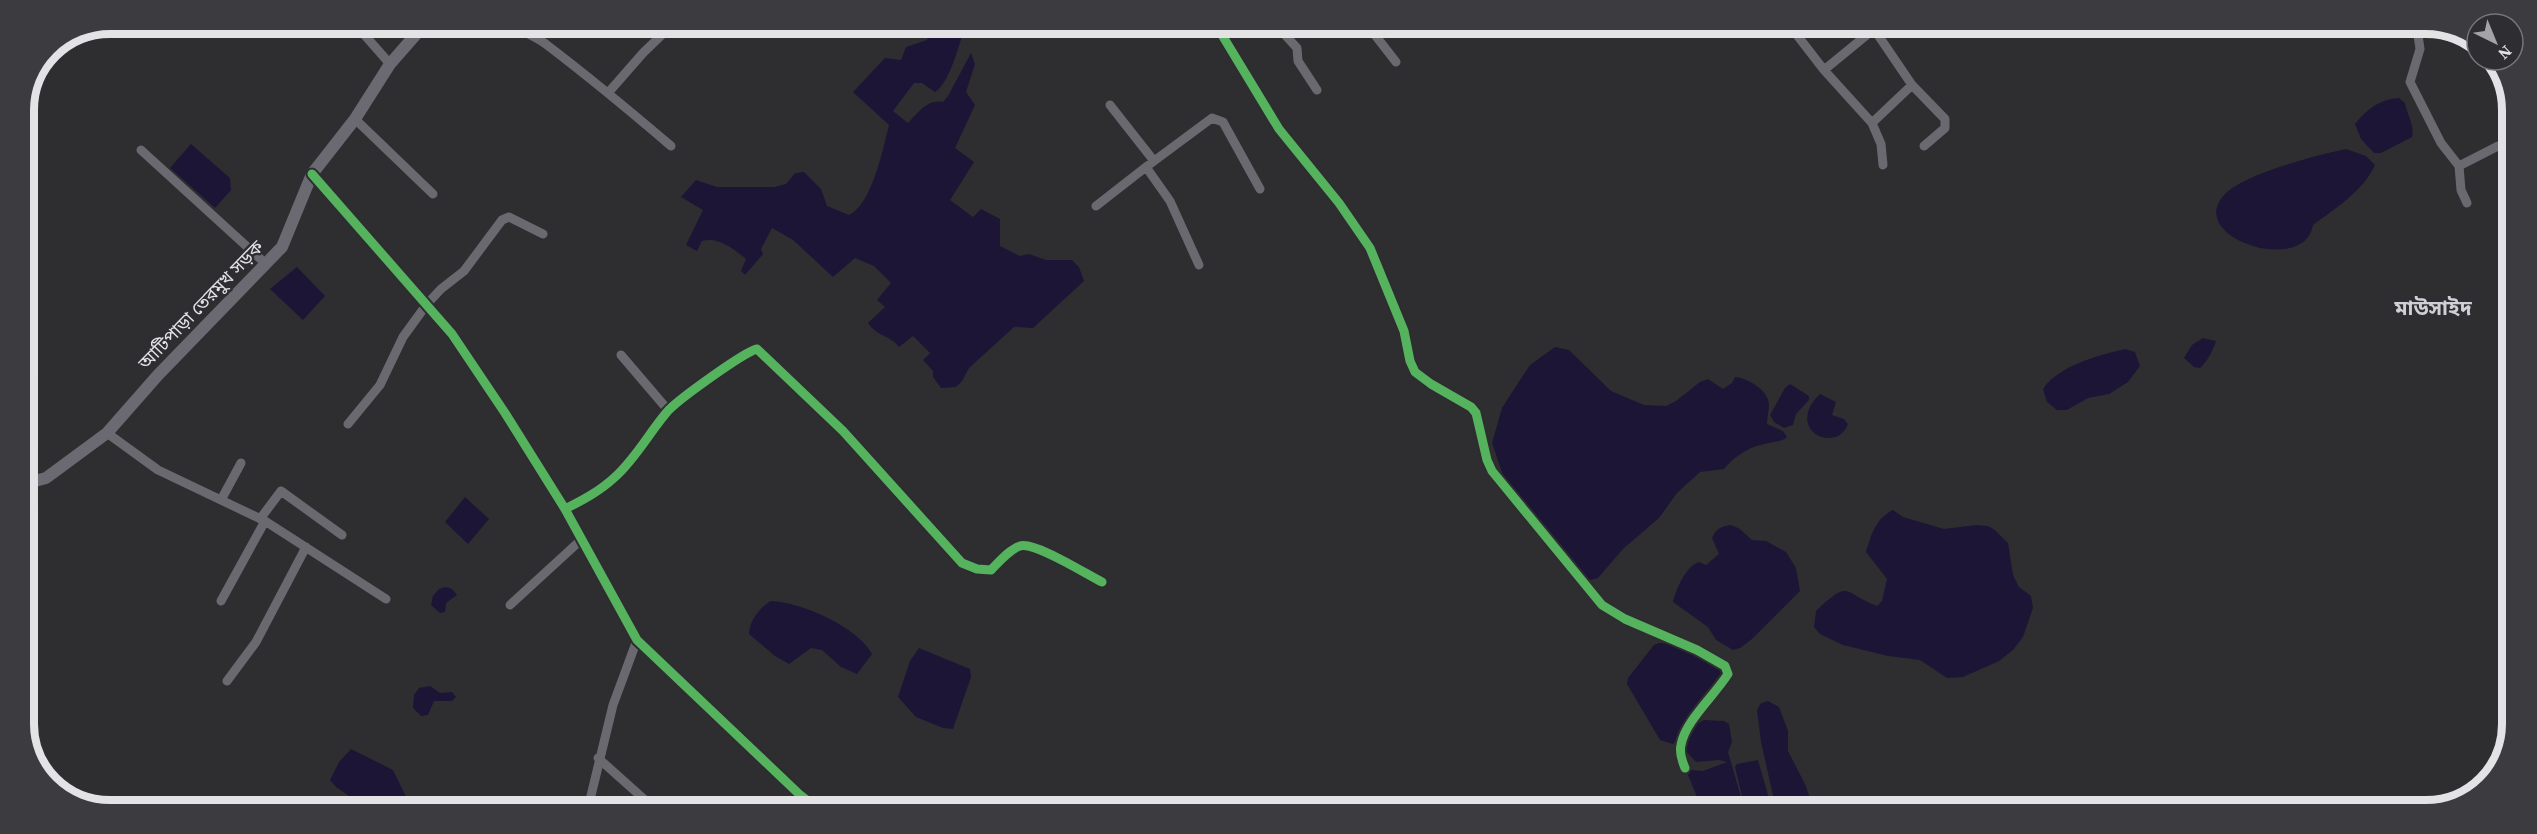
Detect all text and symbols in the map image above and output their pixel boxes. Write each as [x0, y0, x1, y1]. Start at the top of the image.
north arrow [2465, 12, 2525, 72]
text: N [2493, 41, 2517, 65]
street label: আটিপাড়া তেরমুখ সড়ক [132, 234, 269, 375]
district label: মাউসাইদ [2393, 293, 2473, 322]

